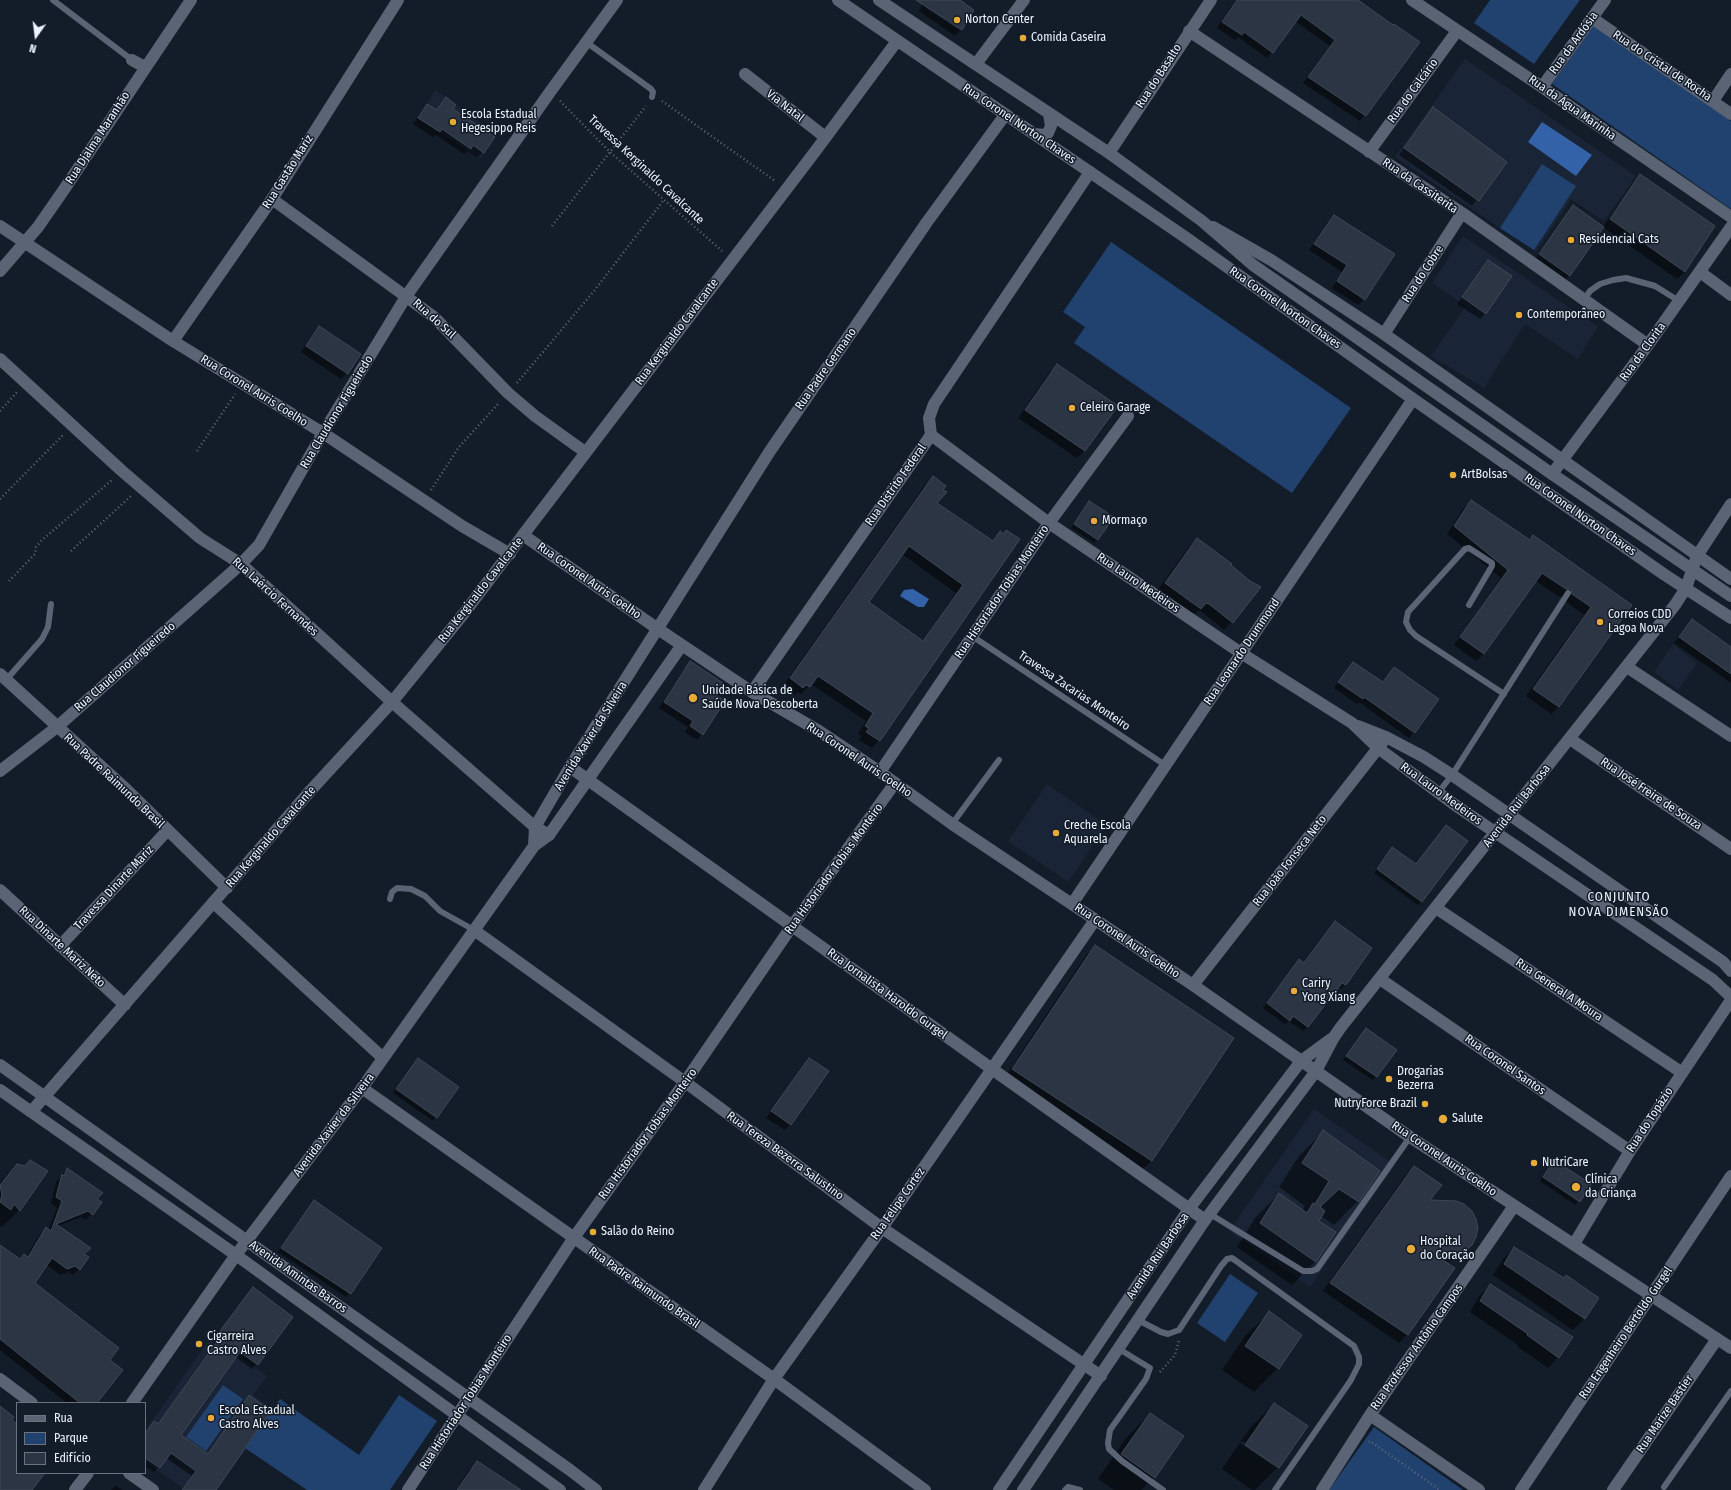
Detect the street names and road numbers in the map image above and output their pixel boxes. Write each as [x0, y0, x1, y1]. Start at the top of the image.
street label: Rua da Ardósia [1547, 9, 1601, 77]
street label: Rua do Cristal de Rocha [1610, 28, 1714, 104]
street label: Rua do Basalto [1133, 41, 1185, 111]
street label: Rua do Calcário [1385, 56, 1441, 126]
street label: Rua da Água Marinha [1525, 72, 1619, 144]
street label: Rua Coronel Norton Chaves [960, 81, 1078, 167]
street label: Via Natal [763, 87, 807, 125]
street label: Rua Djalma Maranhão [63, 89, 133, 187]
street label: Travessa Kerginaldo Cavalcante [585, 113, 707, 227]
street label: Rua Gastão Mariz [259, 132, 317, 212]
street label: Rua da Cassiterita [1379, 155, 1461, 217]
street label: Rua do Cobre [1399, 243, 1447, 305]
street label: Rua Coronel Norton Chaves [1226, 264, 1344, 352]
street label: Rua Kerginaldo Cavalcante [632, 276, 722, 388]
street label: Rua do Sul [410, 296, 458, 342]
street label: Rua da Clorita [1617, 320, 1669, 384]
street label: Rua Padre Germano [792, 325, 860, 413]
street label: Rua Coronel Auris Coelho [198, 352, 310, 430]
street label: Rua Claudionor Figueiredo [298, 353, 376, 471]
street label: Rua Distrito Federal [862, 441, 930, 529]
street label: Rua Coronel Norton Chaves [1521, 471, 1639, 559]
street label: Rua Historiador Tobias Monteiro [952, 522, 1052, 662]
street label: Rua Kerginaldo Cavalcante [435, 534, 527, 646]
street label: Rua Coronel Auris Coelho [534, 540, 644, 622]
street label: Rua Lauro Medeiros [1094, 550, 1182, 616]
street label: Rua Laércio Fernandes [229, 555, 321, 639]
street label: Rua Leonardo Drummond [1201, 596, 1283, 708]
street label: Rua Claudionor Figueiredo [71, 619, 179, 715]
street label: Travessa Zacarias Monteiro [1015, 648, 1133, 734]
street label: Avenida Xavier da Silveira [552, 679, 630, 793]
street label: Rua Coronel Auris Coelho [804, 719, 914, 801]
street label: Rua Padre Raimundo Brasil [61, 731, 167, 831]
street label: Rua José Freire de Souza [1597, 755, 1705, 833]
street label: Rua Lauro Medeiros [1398, 760, 1484, 828]
street label: Avenida Rui Barbosa [1480, 762, 1554, 850]
street label: Rua Kerginaldo Cavalcante [223, 783, 319, 891]
street label: Rua Historiador Tobias Monteiro [782, 801, 886, 937]
street label: Rua João Fonseca Neto [1250, 813, 1330, 909]
street label: Travessa Dinarte Mariz [71, 843, 157, 933]
street label: Rua Coronel Auris Coelho [1072, 900, 1182, 982]
street label: Rua Dinarte Mariz Neto [16, 903, 108, 991]
street label: Rua Jornalista Haroldo Gurgel [824, 946, 950, 1042]
street label: Rua General A Moura [1513, 955, 1605, 1025]
street label: Rua Coronel Santos [1462, 1032, 1548, 1098]
street label: Rua Historiador Tobias Monteiro [596, 1066, 700, 1202]
street label: Avenida Xavier da Silveira [290, 1070, 378, 1180]
street label: Rua do Topázio [1624, 1085, 1676, 1155]
street label: Rua Tereza Bezerra Salustino [724, 1109, 846, 1203]
street label: Rua Coronel Auris Coelho [1389, 1118, 1499, 1200]
street label: Rua Felipe Cortez [868, 1165, 928, 1243]
street label: Avenida Rui Barbosa [1124, 1210, 1192, 1302]
street label: Avenida Amintas Barros [246, 1238, 350, 1316]
street label: Rua Padre Raimundo Brasil [586, 1244, 702, 1332]
street label: Rua Engenheiro Bertoldo Gurgel [1576, 1264, 1676, 1402]
street label: Rua Professor Antônio Campos [1368, 1281, 1466, 1413]
street label: Rua Historiador Tobias Monteiro [417, 1332, 515, 1472]
street label: Rua Marize Bastier [1634, 1372, 1696, 1456]

